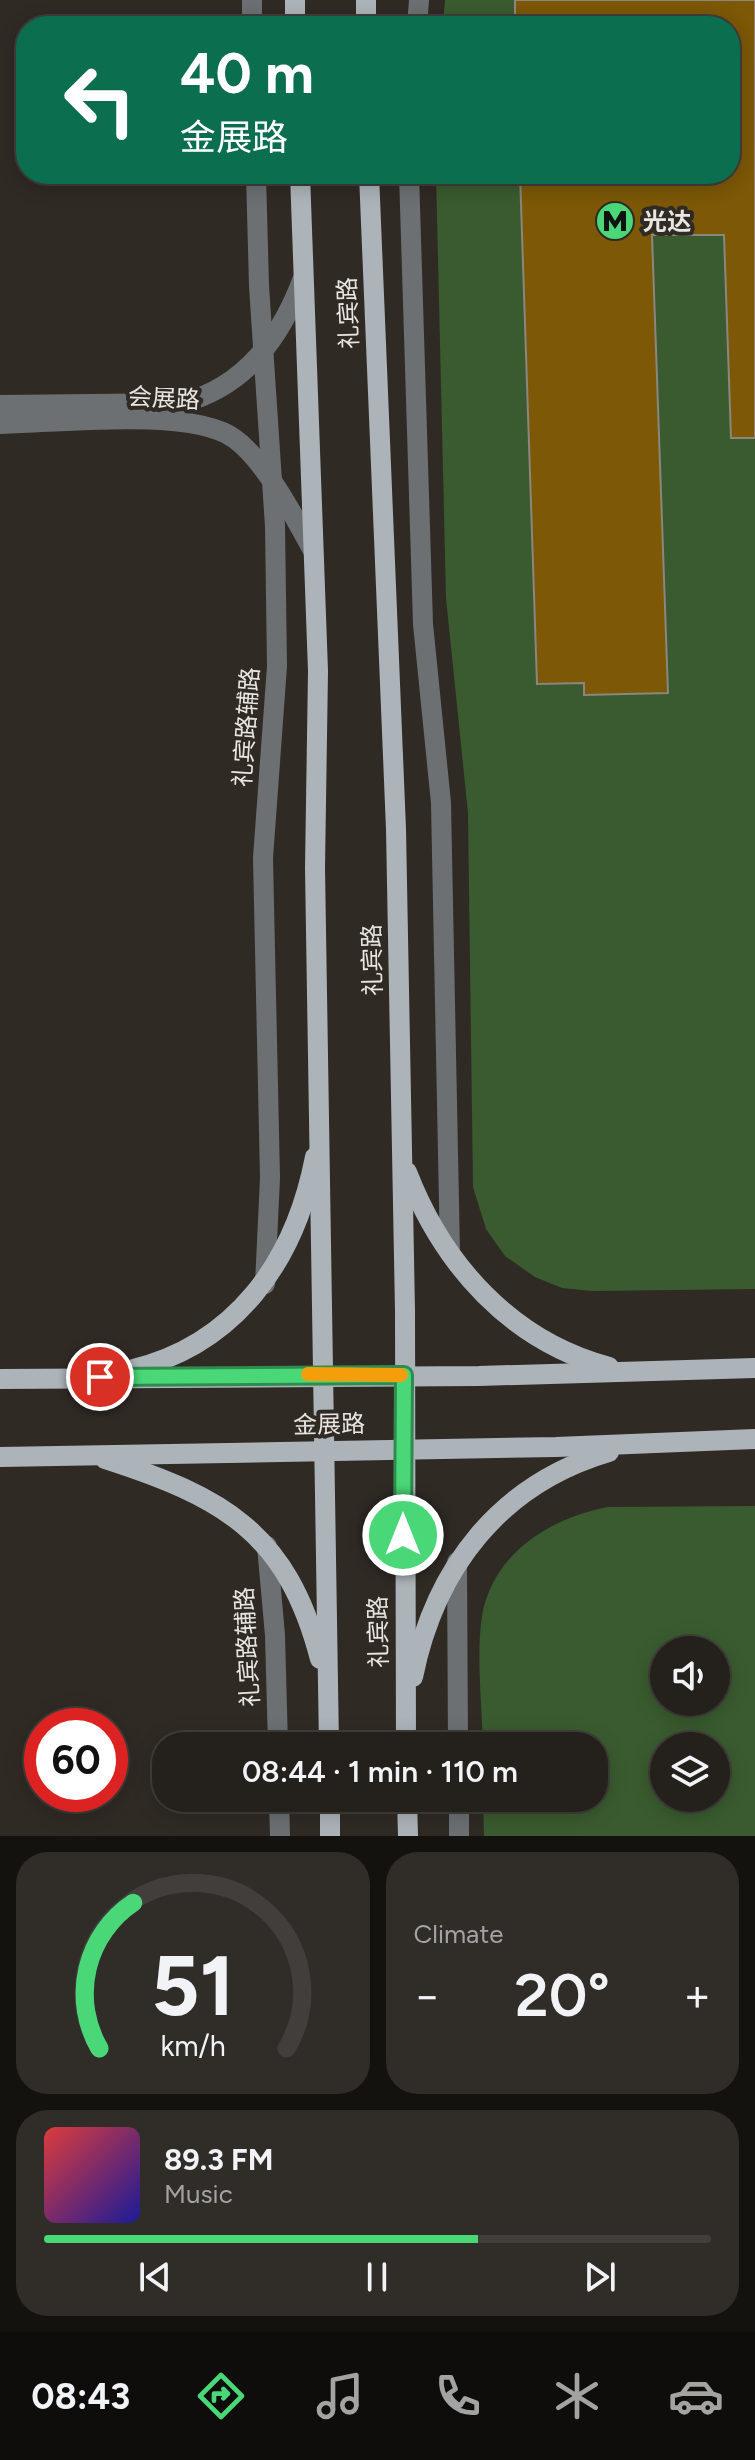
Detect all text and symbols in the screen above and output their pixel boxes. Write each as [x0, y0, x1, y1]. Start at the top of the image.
text: 40 m [180, 40, 314, 107]
icon: left [48, 48, 152, 152]
text: 金展路 [180, 116, 288, 159]
metro station icon: 光达 [594, 200, 636, 242]
place label: 光达 [643, 207, 691, 236]
street label: 礼宾路 [332, 277, 364, 349]
street label: 会展路 [127, 382, 201, 414]
street label: 礼宾路辅路 [227, 666, 265, 788]
street label: 礼宾路 [357, 924, 387, 996]
pin [66, 1343, 134, 1411]
icon: arrive [78, 1355, 122, 1399]
street label: 金展路 [293, 1409, 365, 1439]
position arrow [361, 1493, 445, 1577]
street label: 礼宾路辅路 [229, 1586, 265, 1708]
street label: 礼宾路 [363, 1596, 393, 1668]
map controls [650, 1636, 730, 1812]
button: sound [650, 1636, 730, 1716]
speed limit sign: 60 [24, 1708, 128, 1812]
button: layers [650, 1732, 730, 1812]
text: 08:44 · 1 min · 110 m [242, 1753, 518, 1790]
text: Climate [414, 1918, 503, 1950]
text: 51 [151, 1936, 234, 2036]
text: 20° [515, 1959, 610, 2031]
text: − [414, 1969, 441, 2022]
text: + [684, 1969, 711, 2022]
text: km/h [160, 2029, 225, 2063]
text: 89.3 FM [164, 2141, 273, 2178]
text: Music [164, 2178, 233, 2210]
icon: previous [133, 2255, 177, 2299]
icon: pause [355, 2255, 399, 2299]
icon: next [578, 2255, 622, 2299]
icon: directions [193, 2368, 249, 2424]
icon: music [312, 2368, 368, 2424]
icon: phone [430, 2368, 486, 2424]
icon: climate [549, 2368, 605, 2424]
icon: car [668, 2368, 724, 2424]
text: 08:43 [31, 2375, 130, 2418]

